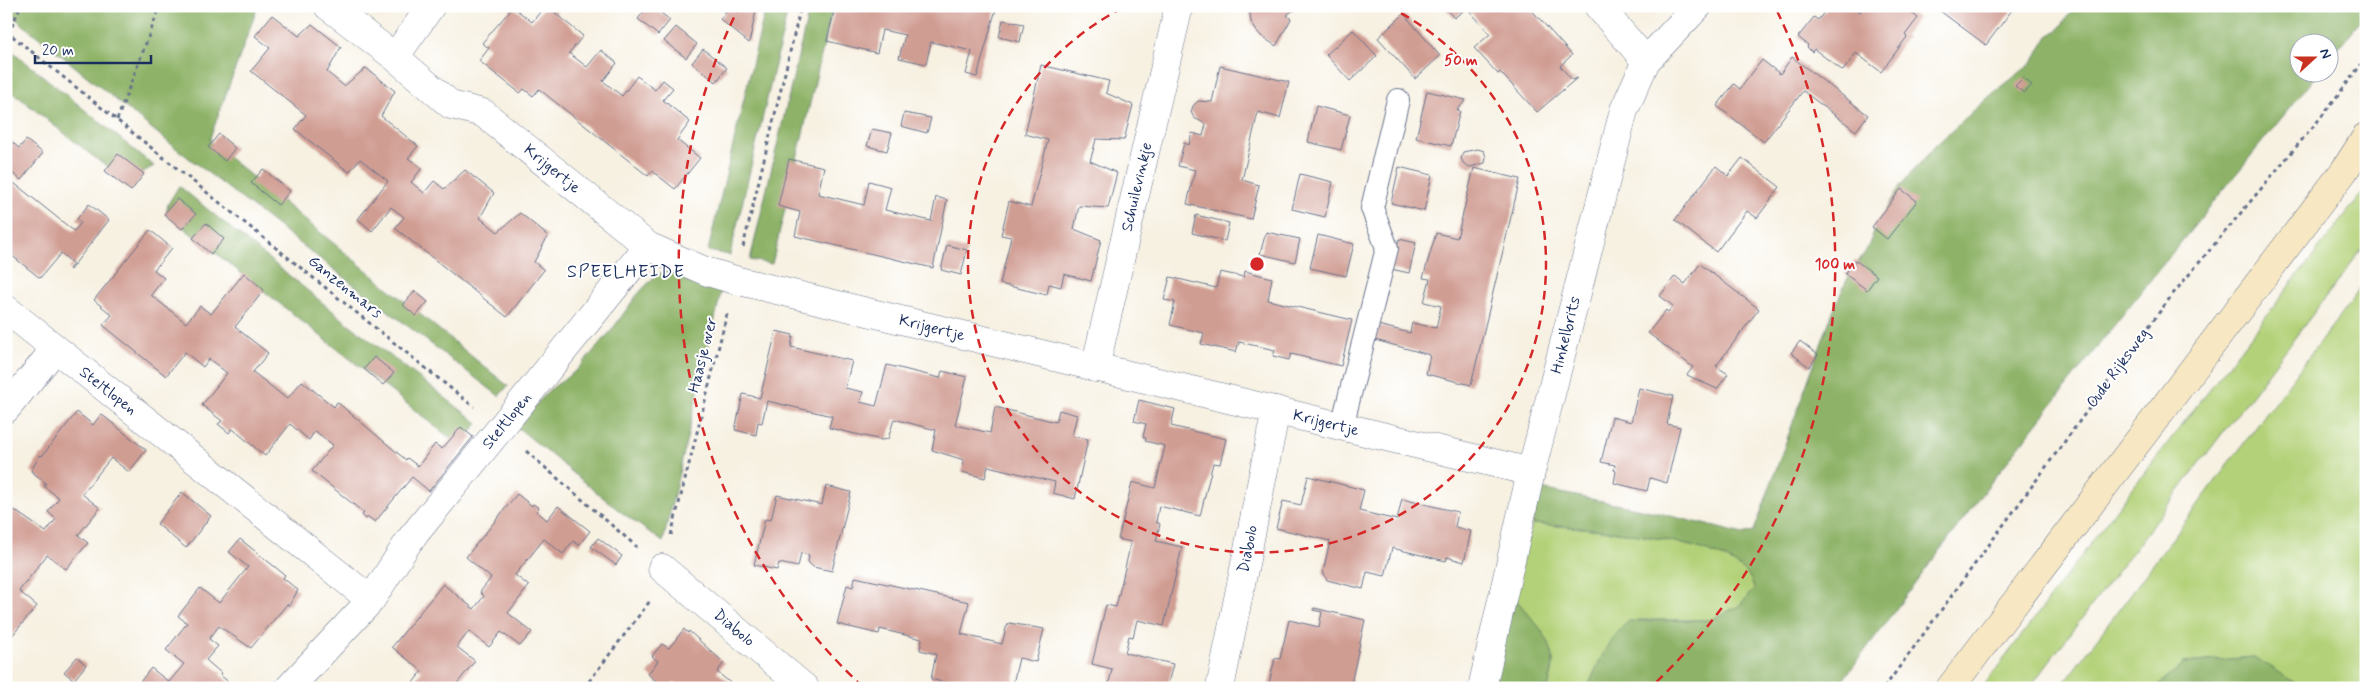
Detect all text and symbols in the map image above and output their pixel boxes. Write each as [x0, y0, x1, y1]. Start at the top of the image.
scale bar [35, 32, 151, 64]
north arrow [2290, 32, 2340, 82]
text: 20 m [42, 41, 74, 61]
text: N [2315, 46, 2335, 61]
text: 50 m [1444, 51, 1478, 71]
street label: Krijgertje [519, 140, 585, 199]
street label: Schuilevinkje [1117, 140, 1157, 234]
street label: Ganzenmars [303, 251, 387, 323]
centre of rings [1248, 255, 1266, 273]
text: 100 m [1815, 255, 1855, 275]
district label: SPEELHEIDE [567, 260, 685, 284]
street label: Hinkelbrits [1546, 294, 1586, 376]
street label: Krijgertje [897, 310, 968, 346]
street label: Haasje over [683, 315, 723, 395]
street label: Oude Rijksweg [2082, 324, 2154, 412]
street label: Steltlopen [75, 362, 141, 420]
street label: Steltlopen [478, 388, 536, 454]
street label: Krijgertje [1291, 405, 1362, 441]
street label: Diabolo [1233, 523, 1263, 575]
street label: Diabolo [709, 604, 759, 652]

